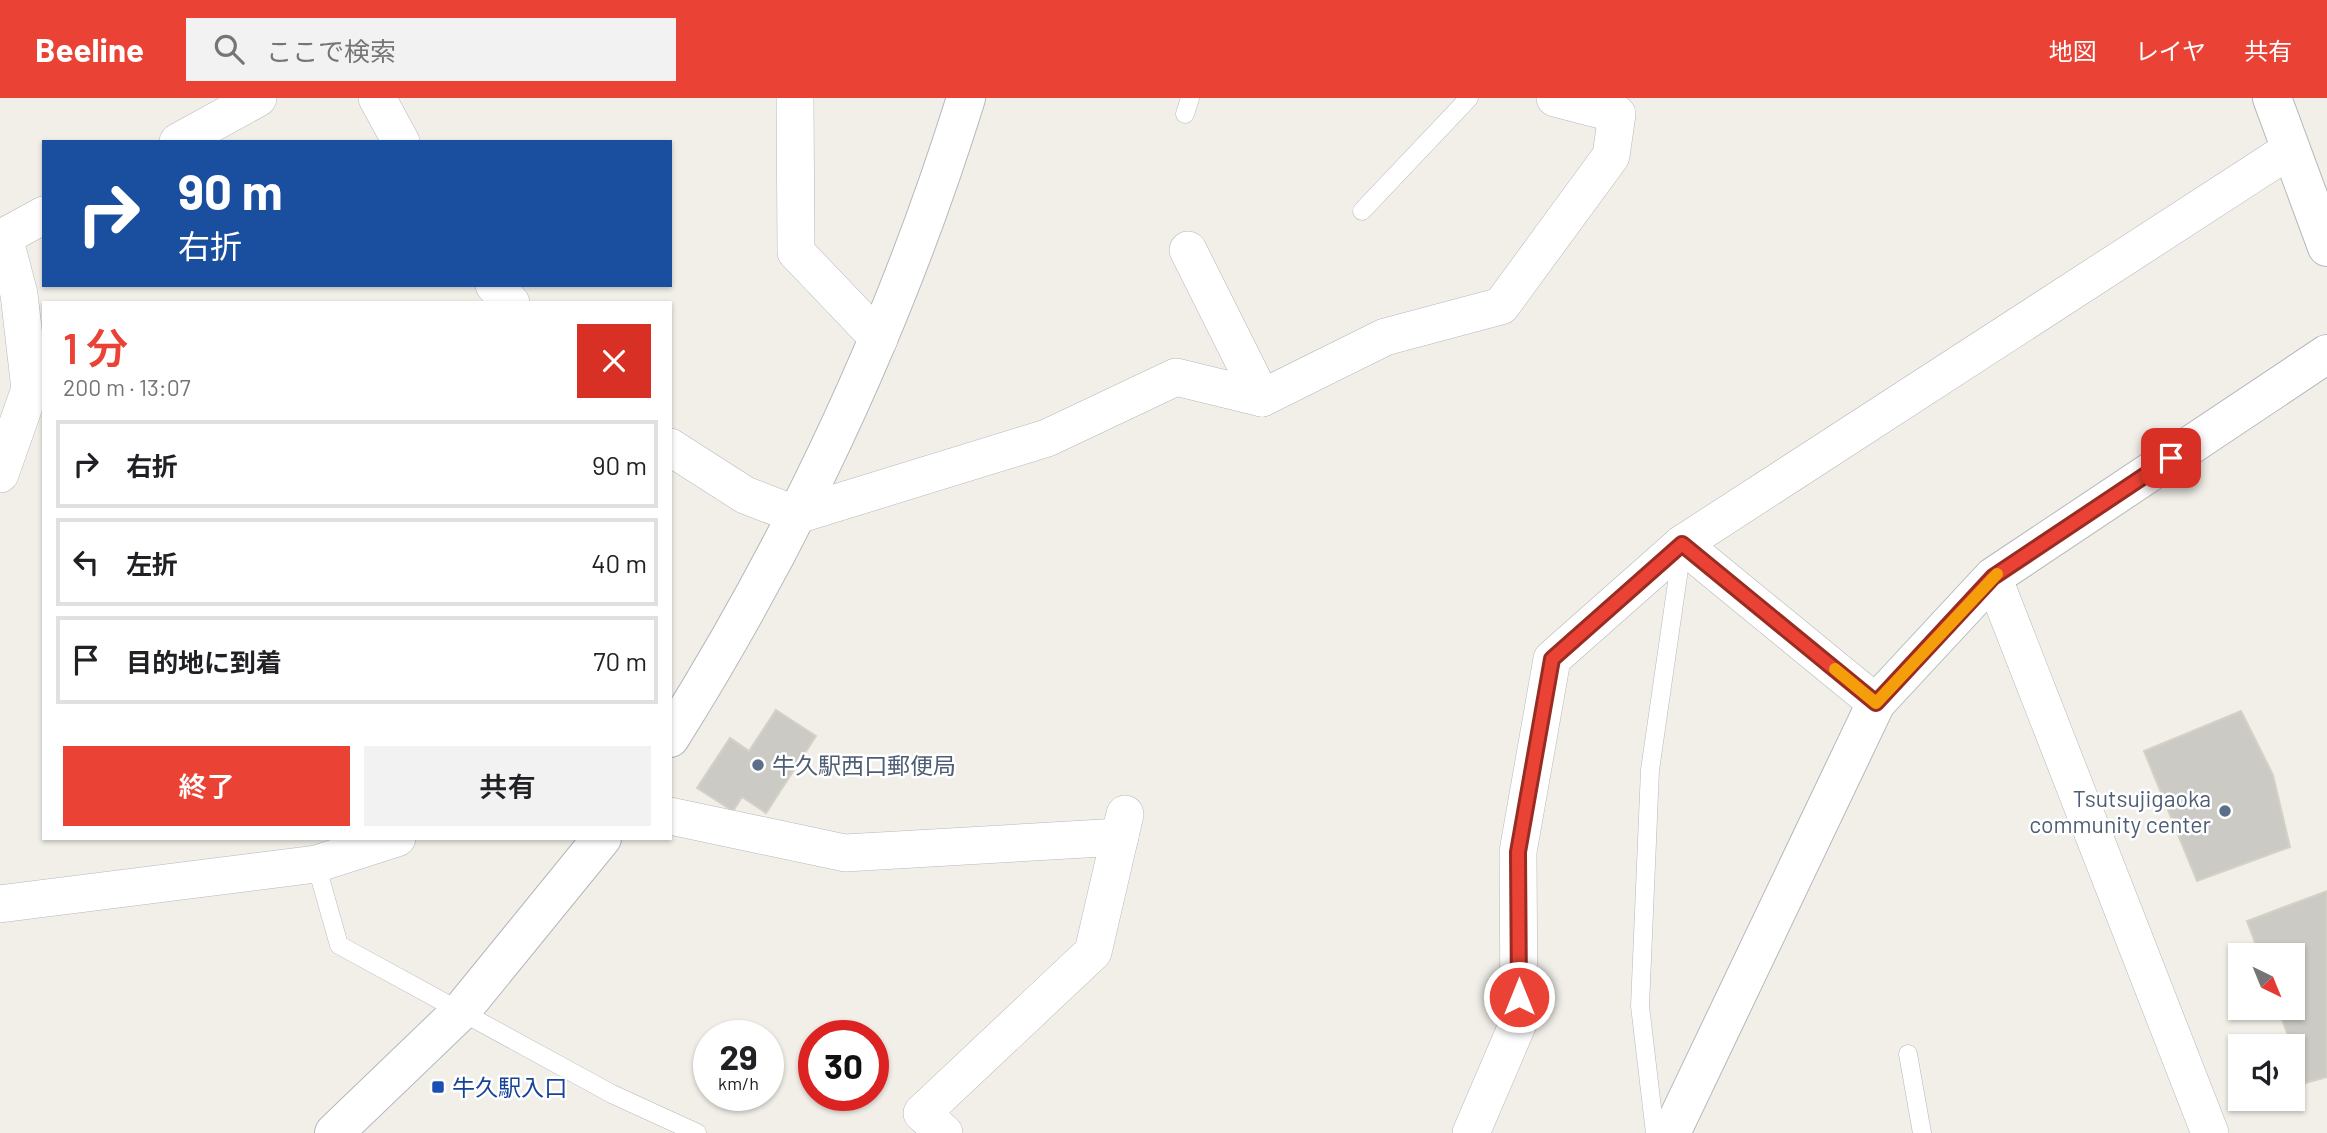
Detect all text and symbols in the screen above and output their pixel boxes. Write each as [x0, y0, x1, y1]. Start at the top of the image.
search box [186, 18, 676, 81]
text: Beeline [35, 29, 144, 69]
icon: search [210, 30, 248, 68]
text: ここで検索 [266, 35, 396, 66]
text: 地図 [2049, 36, 2097, 65]
text: レイヤ [2135, 36, 2206, 65]
text: 共有 [2244, 36, 2292, 65]
text: 90 m [178, 161, 283, 220]
icon: right [63, 168, 154, 259]
text: 右折 [178, 226, 242, 264]
text: 1 分 [63, 322, 128, 372]
button: close [577, 324, 651, 398]
text: 200 m · 13:07 [63, 373, 191, 401]
pin [2141, 428, 2201, 488]
icon: arrive [2152, 439, 2190, 477]
icon: right [67, 445, 105, 483]
text: 90 m [592, 449, 647, 480]
text: 右折 [126, 450, 178, 481]
icon: left [67, 543, 105, 581]
text: 40 m [591, 547, 647, 578]
text: 左折 [126, 548, 178, 579]
icon: arrive [67, 641, 105, 679]
text: 70 m [593, 645, 647, 676]
text: 目的地に到着 [126, 646, 282, 677]
button: 終了 [63, 746, 350, 826]
button: 共有 [364, 746, 651, 826]
place label: 牛久駅西口郵便局 [772, 751, 956, 779]
marker: 牛久駅西口郵便局 [750, 757, 766, 773]
place label: Tsutsujigaoka community center [2029, 784, 2212, 838]
marker: Tsutsujigaoka community center [2217, 803, 2233, 819]
north arrow [2228, 943, 2305, 1020]
map controls [2228, 943, 2305, 1111]
position arrow [1482, 960, 1556, 1034]
speed limit sign: 30 [798, 1020, 889, 1111]
button: sound [2228, 1034, 2305, 1111]
text: 29 [719, 1035, 758, 1077]
text: km/h [718, 1072, 759, 1094]
place label: 牛久駅入口 [452, 1073, 567, 1101]
marker: 牛久駅入口 [430, 1079, 446, 1095]

